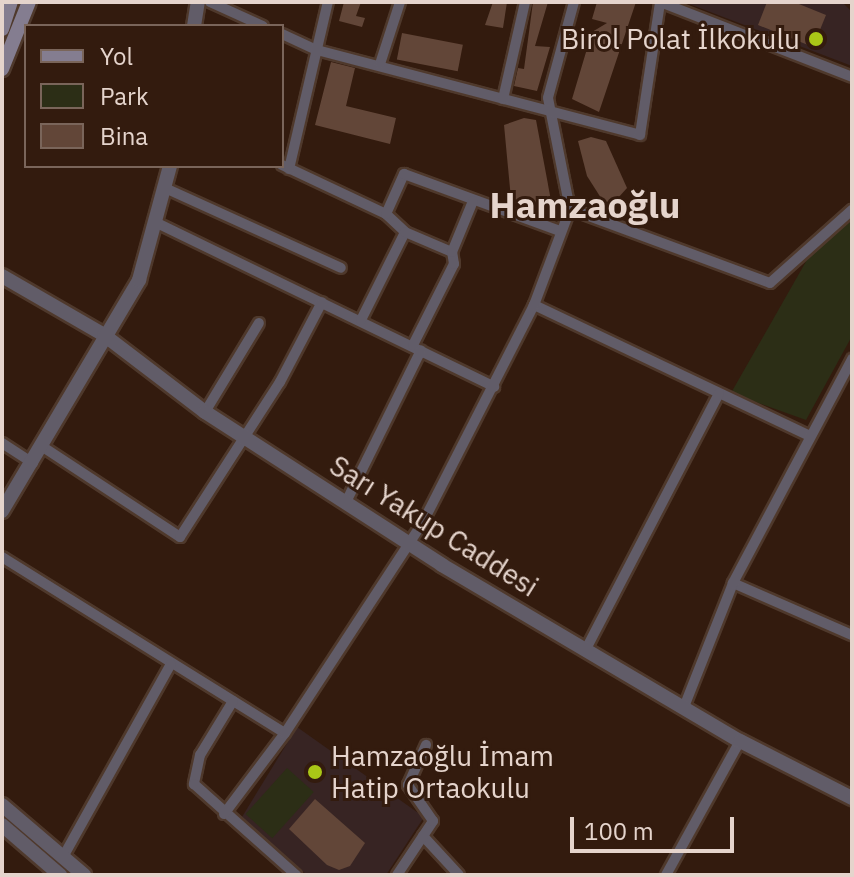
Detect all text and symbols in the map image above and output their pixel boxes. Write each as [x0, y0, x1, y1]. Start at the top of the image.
place label: Birol Polat İlkokulu [561, 22, 800, 56]
legend [24, 24, 284, 168]
marker: Birol Polat İlkokulu [807, 30, 825, 48]
text: Yol [100, 40, 133, 72]
text: Park [100, 80, 149, 112]
text: Bina [100, 120, 148, 152]
district label: Hamzaoğlu [490, 183, 680, 227]
street label: Sarı Yakup Caddesi [324, 448, 544, 604]
place label: Hamzaoğlu İmam Hatip Ortaokulu [331, 739, 554, 805]
marker: Hamzaoğlu İmam Hatip Ortaokulu [306, 763, 324, 781]
scale bar [574, 801, 738, 851]
text: 100 m [584, 815, 654, 847]

